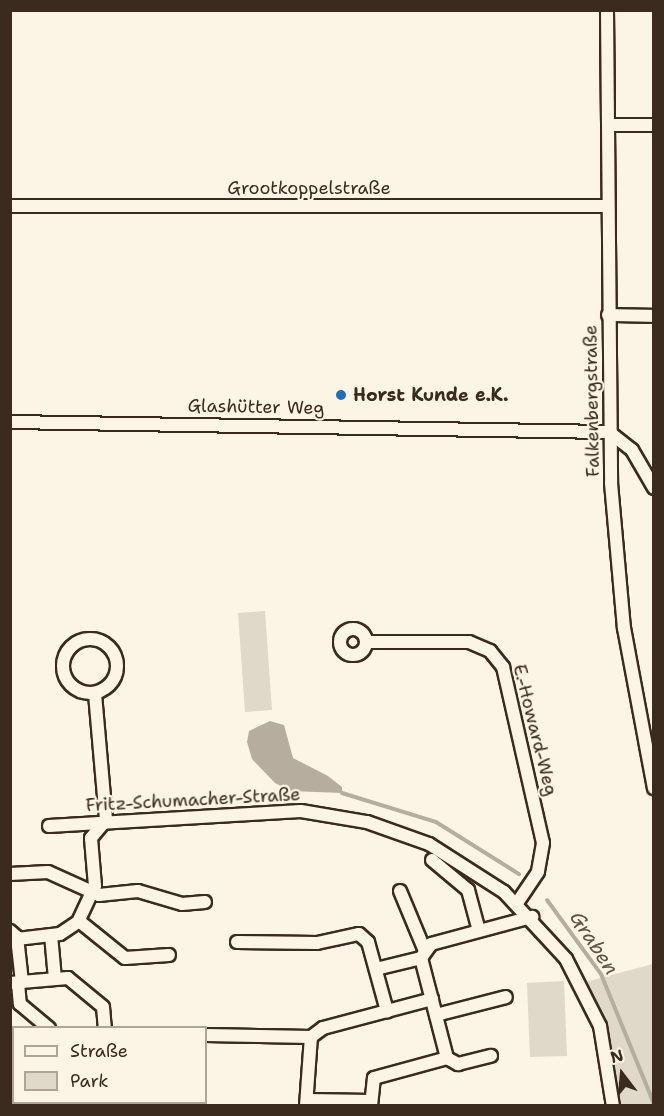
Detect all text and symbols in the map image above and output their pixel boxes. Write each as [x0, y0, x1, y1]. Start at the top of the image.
street label: Grootkoppelstraße [227, 177, 391, 199]
street label: Falkenbergstraße [580, 325, 604, 477]
place label: Horst Kunde e.K. [353, 384, 509, 406]
marker: Horst Kunde e.K. [334, 388, 348, 402]
street label: Glashütter Weg [187, 395, 325, 419]
street label: E.-Howard-Weg [508, 662, 562, 798]
street label: Fritz-Schumacher-Straße [85, 784, 301, 816]
water label: Graben [565, 907, 623, 979]
legend [12, 1026, 207, 1104]
text: Straße [70, 1039, 128, 1063]
north arrow [592, 1044, 652, 1104]
text: N [608, 1044, 626, 1068]
text: Park [70, 1069, 109, 1093]

